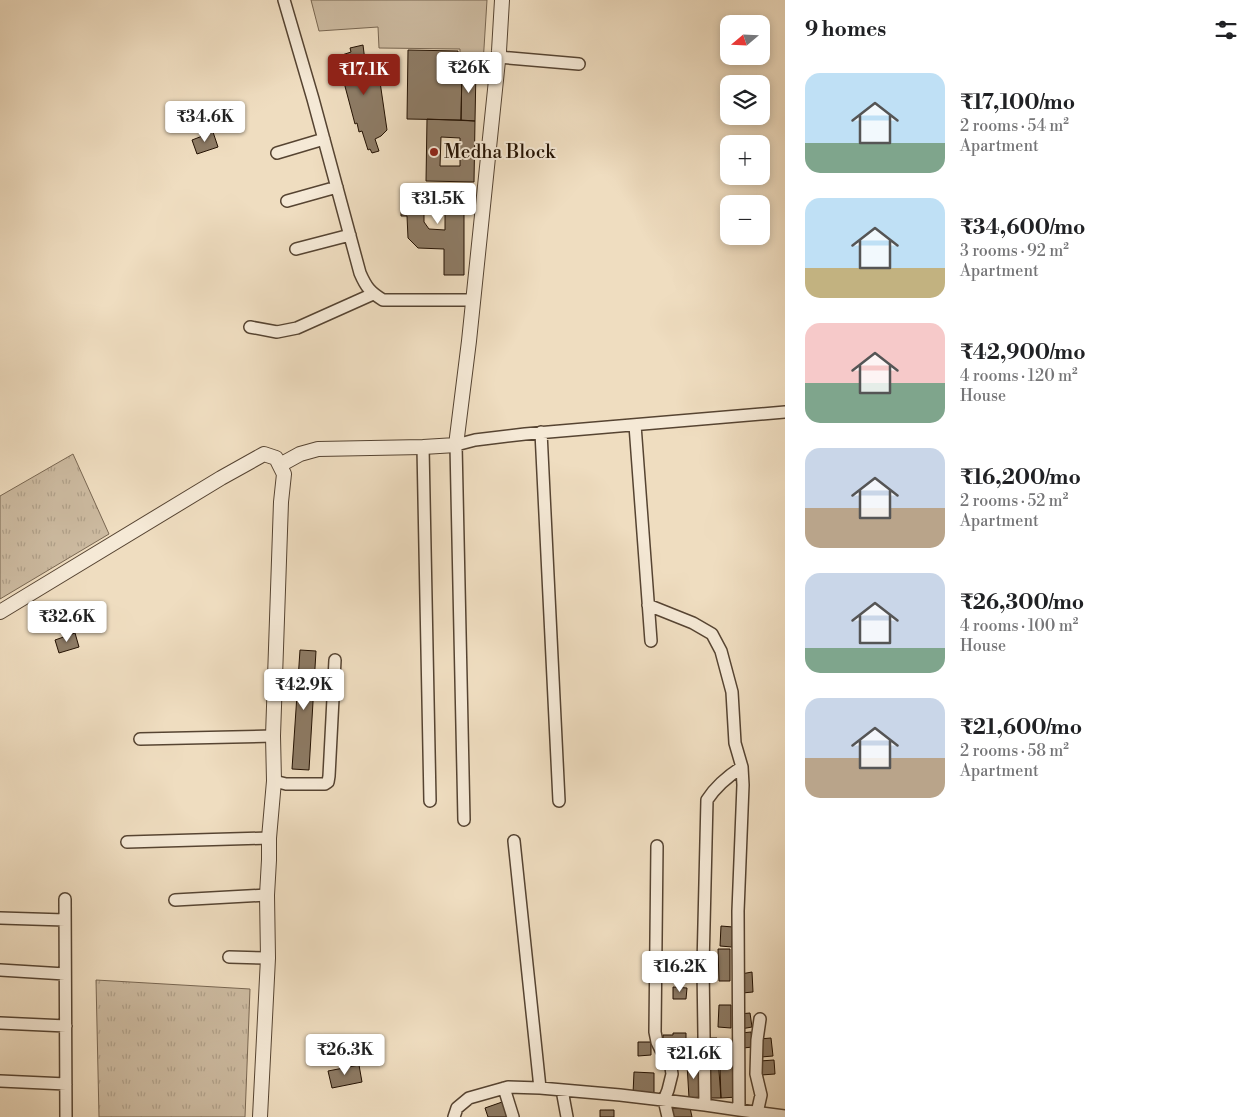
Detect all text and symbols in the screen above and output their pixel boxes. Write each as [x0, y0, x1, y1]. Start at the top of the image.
north arrow [720, 15, 770, 65]
map controls [720, 15, 770, 245]
icon: filters [1212, 16, 1240, 44]
text: 9 homes [805, 17, 886, 43]
pin: ₹26K [439, 52, 499, 94]
pin: ₹17.1K [323, 54, 405, 96]
text: ₹26K [448, 58, 490, 78]
text: ₹17.1K [339, 60, 389, 80]
button: layers [720, 75, 770, 125]
text: ₹17,100/mo [960, 90, 1075, 116]
icon: home [845, 93, 905, 153]
pin: ₹34.6K [164, 100, 246, 143]
text: ₹34.6K [176, 107, 234, 127]
text: 2 rooms · 54 m² [960, 116, 1069, 136]
button: + [720, 135, 770, 185]
text: Apartment [960, 136, 1039, 156]
place label: Medha Block [444, 140, 556, 164]
marker: Medha Block [428, 146, 440, 158]
pin: ₹31.5K [397, 182, 479, 225]
text: ₹31.5K [411, 189, 465, 209]
button: − [720, 195, 770, 245]
text: ₹34,600/mo [960, 215, 1085, 241]
icon: home [845, 218, 905, 278]
text: 3 rooms · 92 m² [960, 241, 1069, 261]
text: Apartment [960, 261, 1039, 281]
text: ₹42,900/mo [960, 340, 1086, 366]
icon: home [845, 343, 905, 403]
text: 4 rooms · 120 m² [960, 366, 1078, 386]
text: House [960, 386, 1006, 406]
text: ₹16,200/mo [960, 465, 1081, 491]
icon: home [845, 468, 905, 528]
text: 2 rooms · 52 m² [960, 491, 1068, 511]
text: Apartment [960, 511, 1039, 531]
text: ₹26,300/mo [960, 590, 1084, 616]
icon: home [845, 593, 905, 653]
pin: ₹32.6K [26, 600, 108, 643]
text: ₹32.6K [39, 607, 95, 627]
text: 4 rooms · 100 m² [960, 616, 1078, 636]
text: House [960, 636, 1006, 656]
pin: ₹42.9K [263, 668, 345, 711]
text: ₹42.9K [275, 675, 333, 695]
text: ₹21,600/mo [960, 715, 1082, 741]
icon: home [845, 718, 905, 778]
text: 2 rooms · 58 m² [960, 741, 1069, 761]
text: Apartment [960, 761, 1039, 781]
pin: ₹16.2K [639, 950, 721, 993]
text: ₹16.2K [653, 957, 707, 977]
pin: ₹26.3K [304, 1034, 386, 1076]
pin: ₹21.6K [653, 1038, 735, 1080]
text: ₹26.3K [317, 1040, 373, 1060]
text: ₹21.6K [666, 1044, 722, 1064]

